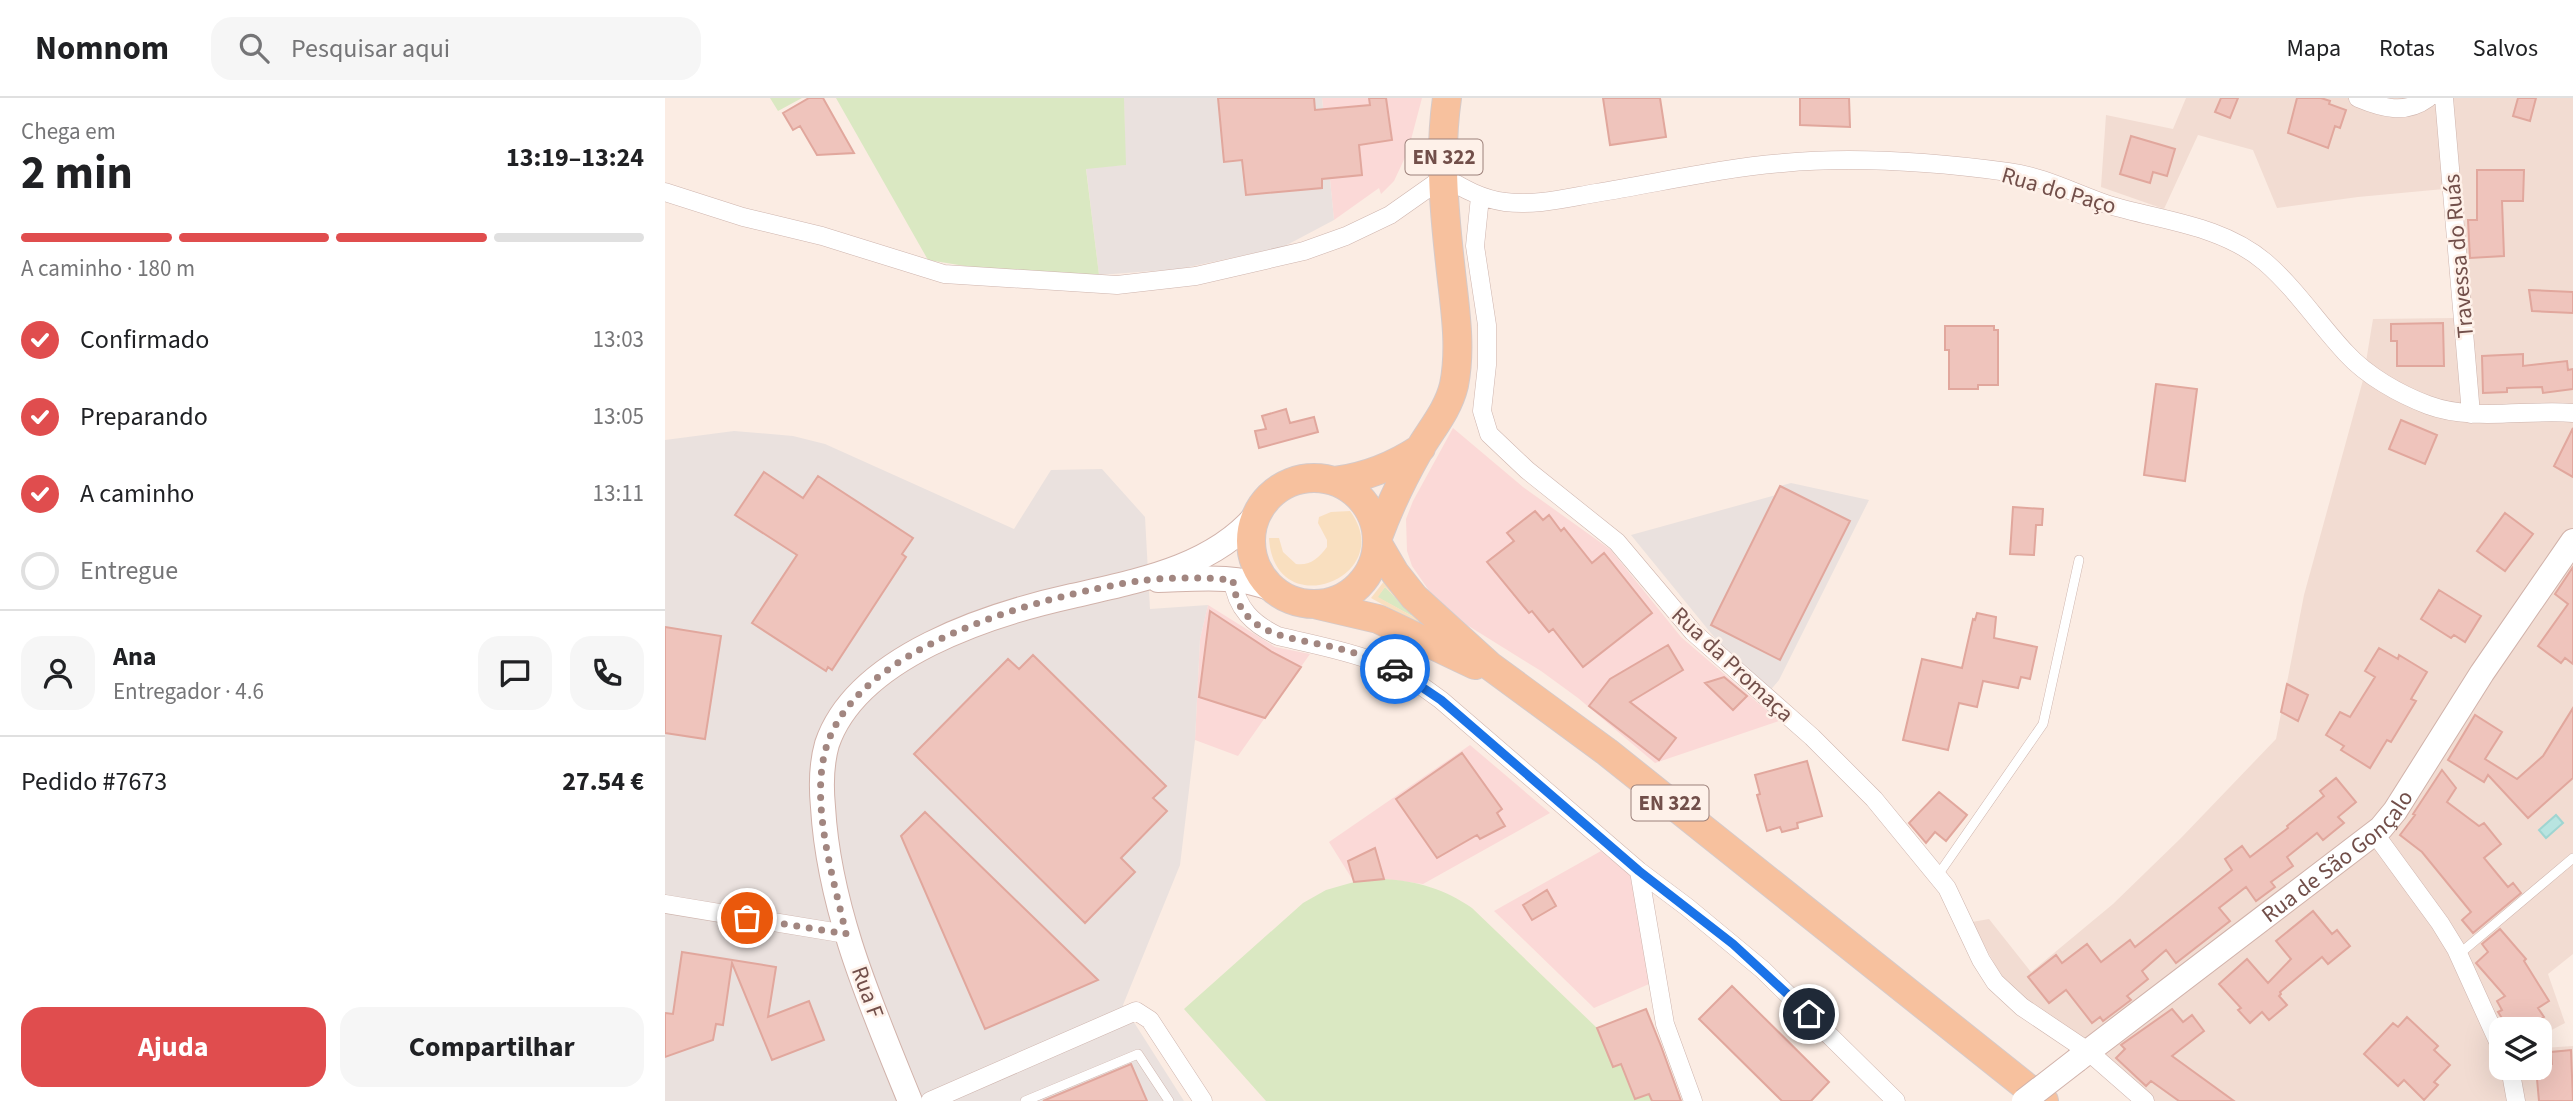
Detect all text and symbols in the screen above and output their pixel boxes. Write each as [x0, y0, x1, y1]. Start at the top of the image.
search box [211, 17, 701, 80]
text: Nomnom [35, 25, 169, 72]
icon: search [235, 29, 273, 67]
text: Pesquisar aqui [291, 30, 450, 67]
text: Mapa [2286, 31, 2341, 66]
text: Rotas [2379, 31, 2435, 66]
text: Salvos [2473, 31, 2538, 66]
text: Chega em [21, 115, 116, 148]
text: 13:19–13:24 [506, 139, 644, 176]
road number: EN 322 [1405, 140, 1483, 174]
text: 2 min [21, 141, 133, 206]
street label: Rua do Paço [1998, 158, 2120, 223]
street label: Travessa do Ruás [2435, 173, 2482, 339]
text: A caminho · 180 m [21, 252, 195, 285]
icon: check [21, 321, 59, 359]
text: Confirmado [80, 321, 209, 358]
text: 13:03 [593, 323, 644, 356]
icon: check [21, 398, 59, 436]
text: Preparando [80, 398, 208, 435]
text: 13:05 [593, 400, 644, 433]
icon: check [21, 475, 59, 513]
text: A caminho [80, 475, 194, 512]
text: 13:11 [593, 477, 644, 510]
text: Entregue [80, 552, 178, 589]
street label: Rua da Promaça [1664, 599, 1801, 730]
courier [1360, 634, 1430, 704]
button: person [21, 636, 95, 710]
button: chat [478, 636, 552, 710]
button: phone [570, 636, 644, 710]
text: Ana [113, 638, 156, 675]
icon: car [1376, 650, 1414, 688]
text: Entregador · 4.6 [113, 675, 264, 708]
text: Pedido #7673 [21, 763, 167, 800]
text: 27.54 € [562, 763, 644, 800]
street label: Rua de São Gonçalo [2254, 784, 2421, 931]
road number: EN 322 [1632, 786, 1709, 820]
pin [717, 888, 777, 948]
icon: bag [728, 899, 766, 937]
street label: Rua F [843, 962, 892, 1023]
pin [1779, 984, 1839, 1044]
icon: home [1790, 995, 1828, 1033]
button: Ajuda [21, 1007, 326, 1087]
button: Compartilhar [340, 1007, 644, 1087]
map controls [2489, 1017, 2552, 1080]
button: layers [2489, 1017, 2552, 1080]

